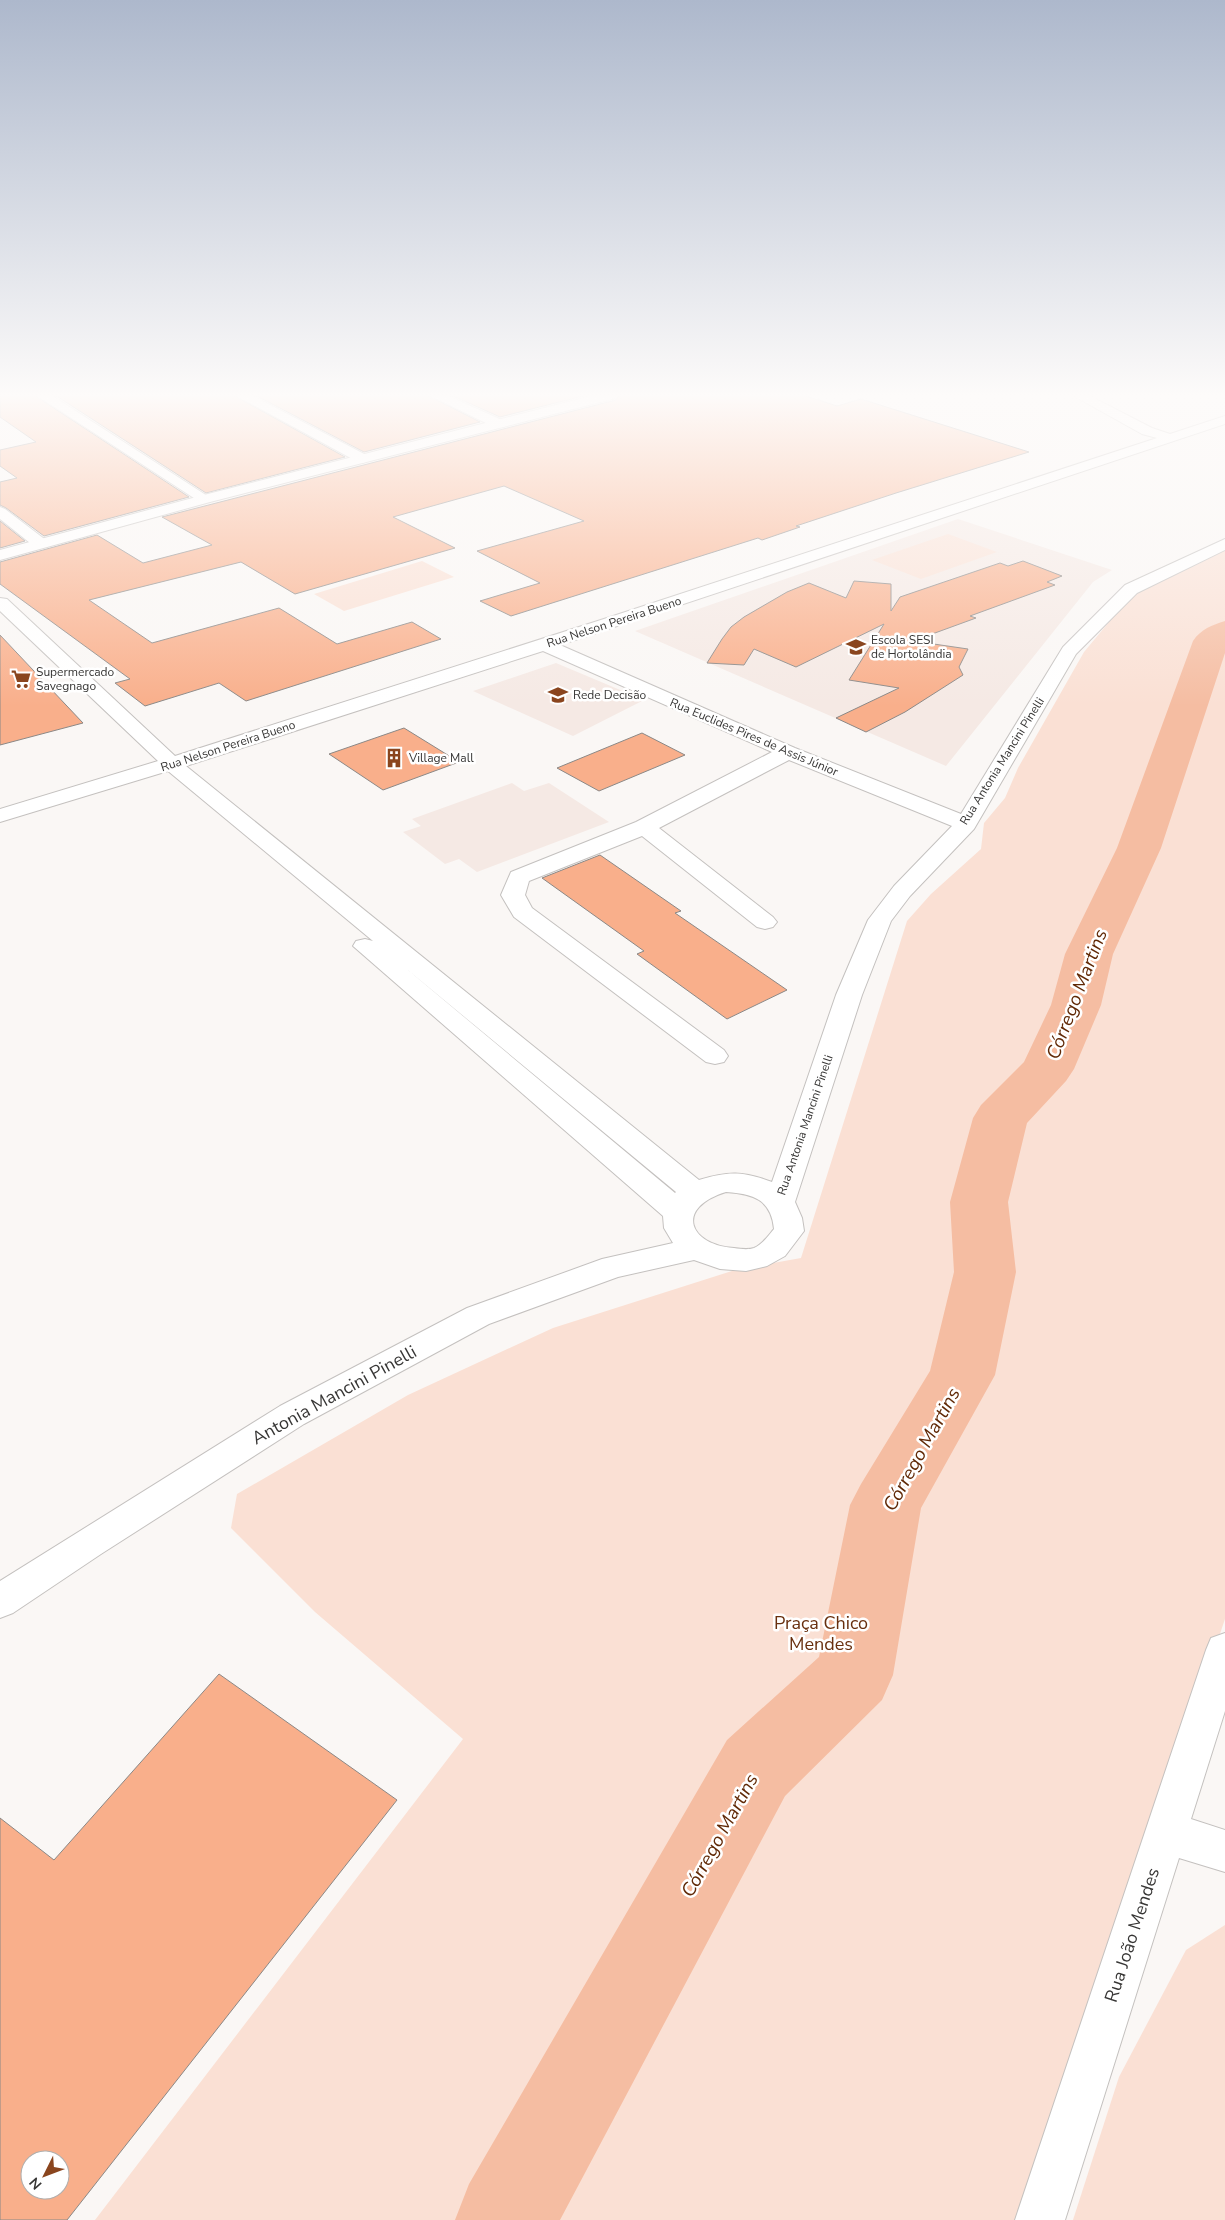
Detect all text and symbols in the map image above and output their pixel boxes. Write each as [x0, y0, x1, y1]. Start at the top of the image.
street label: Rua Nelson Pereira Bueno [545, 593, 684, 651]
place label: Escola SESI de Hortolândia [871, 632, 952, 662]
school or university icon: Escola SESI de Hortolândia [845, 636, 867, 658]
place label: Supermercado Savegnago [36, 664, 115, 694]
supermarket icon: Supermercado Savegnago [10, 668, 32, 690]
school or university icon: Rede Decisão [547, 684, 569, 706]
place label: Rede Decisão [573, 687, 646, 703]
street label: Rua Euclides Pires de Assis Júnior [667, 694, 841, 780]
street label: Rua Antonia Mancini Pinelli [956, 694, 1048, 828]
street label: Rua Nelson Pereira Bueno [159, 717, 298, 775]
building icon: Village Mall [383, 747, 405, 769]
place label: Village Mall [408, 750, 474, 766]
water label: Córrego Martins [1040, 926, 1114, 1063]
street label: Rua Antonia Mancini Pinelli [773, 1053, 837, 1197]
street label: Antonia Mancini Pinelli [247, 1340, 421, 1450]
water label: Córrego Martins [877, 1383, 967, 1516]
park label: Praça Chico Mendes [774, 1611, 868, 1656]
water label: Córrego Martins [675, 1769, 765, 1902]
street label: Rua João Mendes [1099, 1865, 1165, 2005]
north arrow [20, 2150, 70, 2200]
text: N [25, 2173, 46, 2194]

